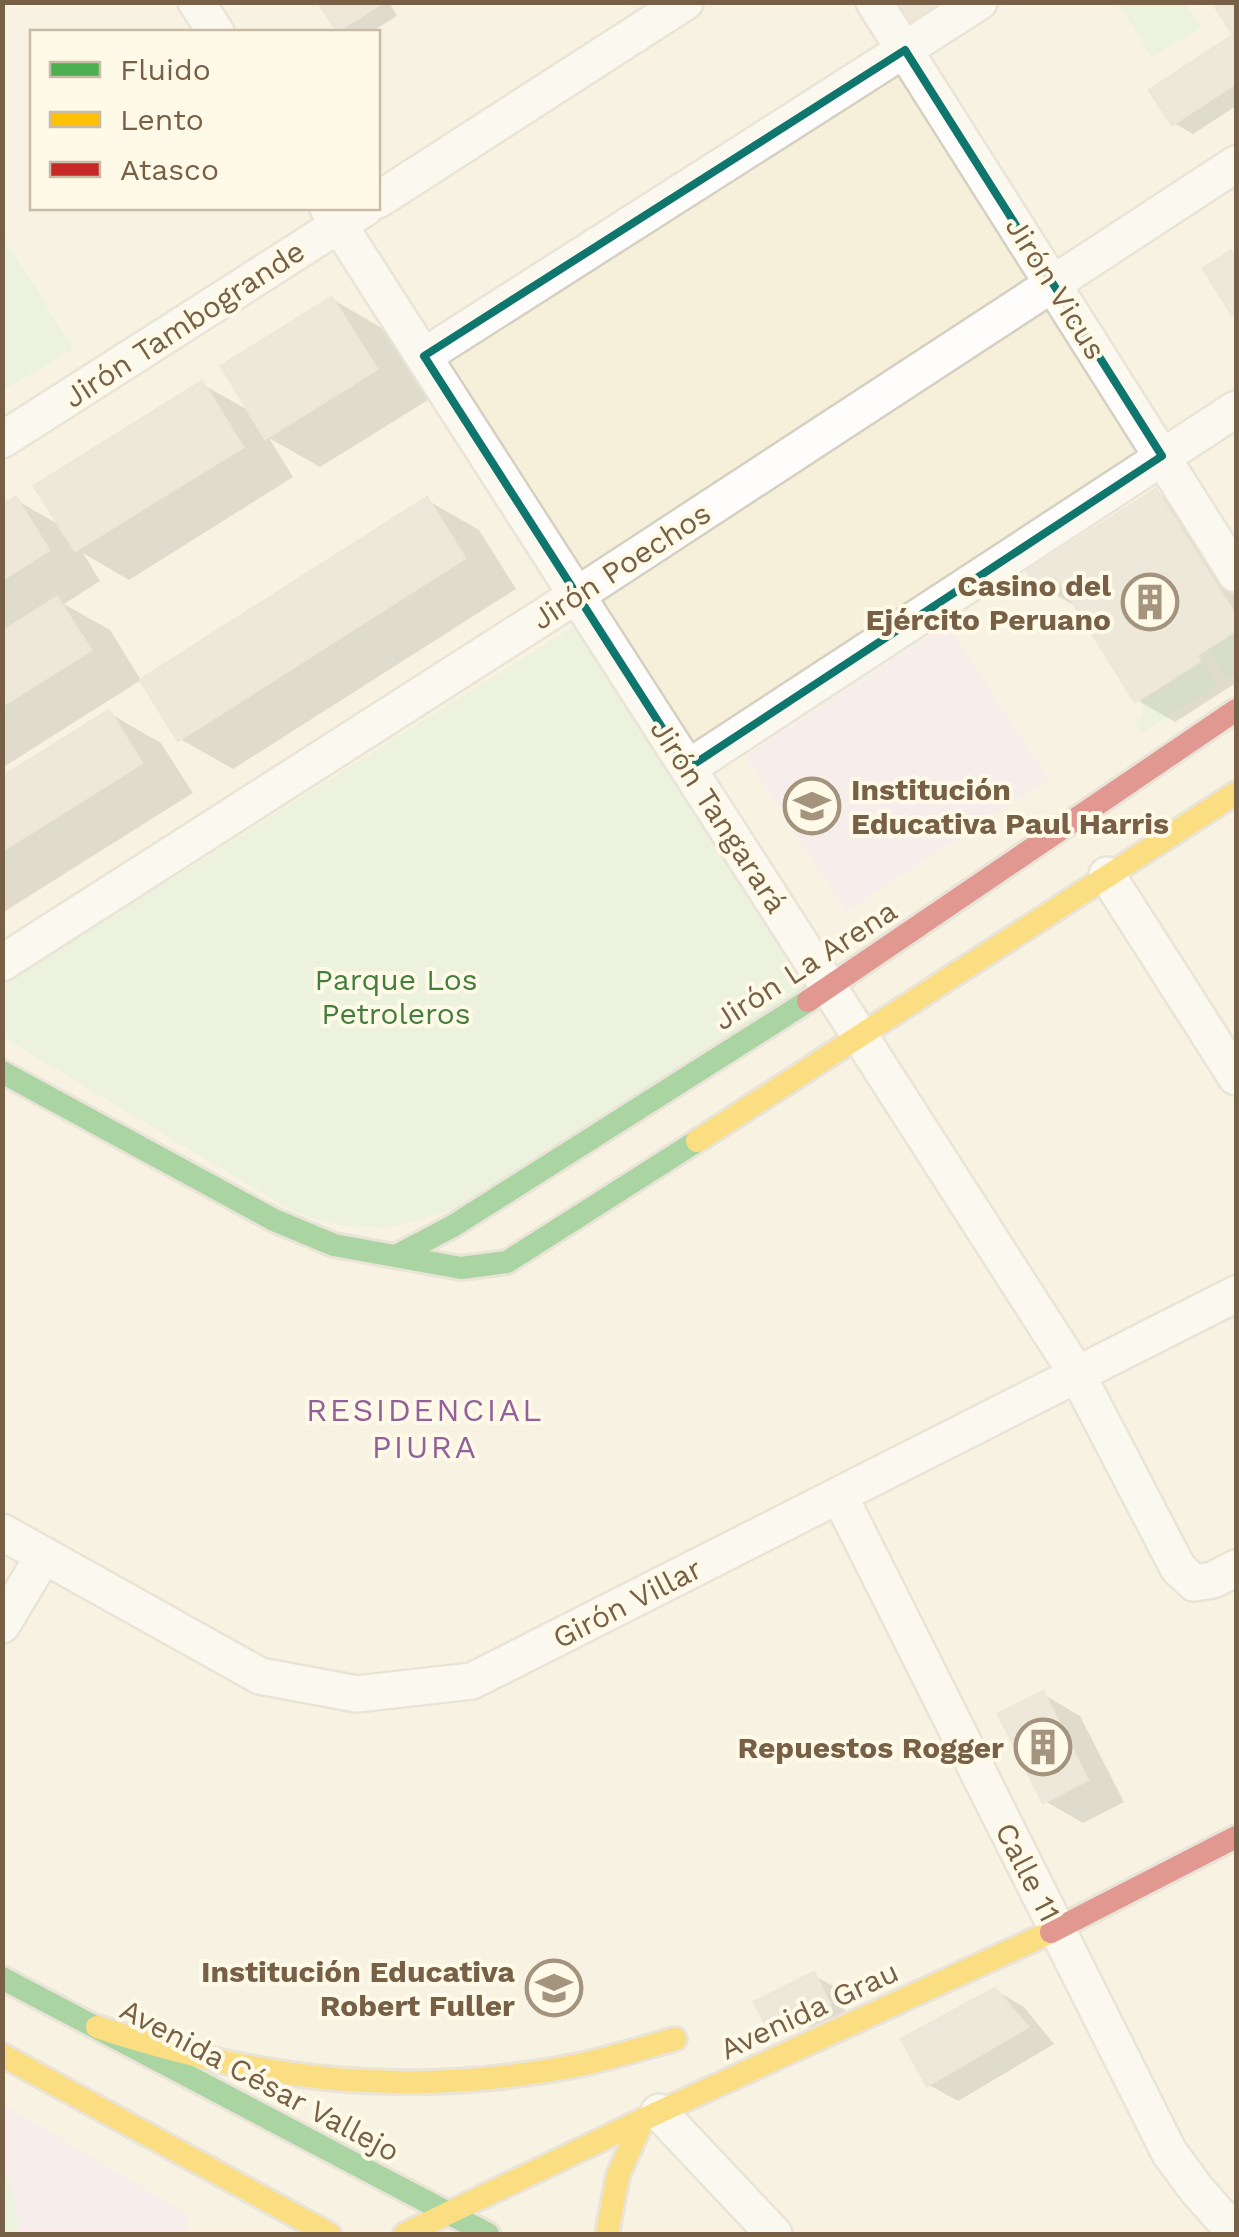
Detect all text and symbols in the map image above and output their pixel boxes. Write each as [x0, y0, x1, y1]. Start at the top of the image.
legend [30, 30, 380, 210]
text: Fluido [120, 52, 211, 87]
text: Lento [120, 102, 204, 137]
text: Atasco [120, 152, 219, 187]
street label: Jirón Vicus [999, 211, 1113, 365]
street label: Jirón Tambogrande [57, 233, 311, 415]
street label: Jirón Poechos [525, 495, 717, 637]
place label: Casino del Ejército Peruano [866, 568, 1111, 637]
building icon: Casino del Ejército Peruano [1120, 572, 1180, 632]
street label: Jirón Tangarará [643, 713, 795, 919]
place label: Institución Educativa Paul Harris [851, 772, 1169, 841]
school or university icon: Institución Educativa Paul Harris [782, 776, 842, 836]
street label: Jirón La Arena [707, 893, 903, 1037]
park label: Parque Los Petroleros [314, 962, 478, 1031]
district label: RESIDENCIAL PIURA [306, 1391, 544, 1466]
street label: Girón Villar [547, 1551, 707, 1655]
building icon: Repuestos Rogger [1013, 1717, 1073, 1777]
place label: Repuestos Rogger [738, 1730, 1004, 1765]
street label: Calle 11 [988, 1817, 1068, 1927]
street label: Avenida Grau [714, 1953, 904, 2067]
place label: Institución Educativa Robert Fuller [201, 1954, 516, 2023]
school or university icon: Institución Educativa Robert Fuller [524, 1958, 584, 2018]
street label: Avenida César Vallejo [114, 1991, 406, 2169]

